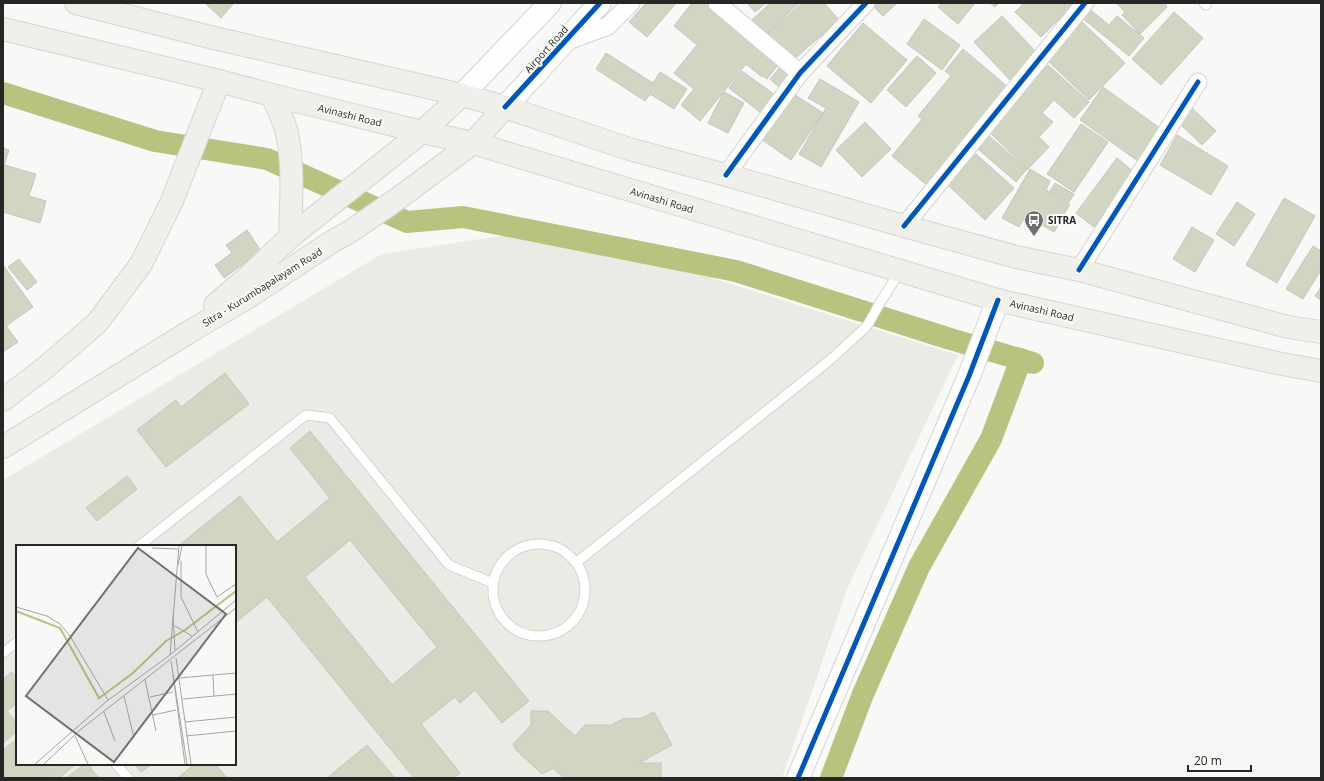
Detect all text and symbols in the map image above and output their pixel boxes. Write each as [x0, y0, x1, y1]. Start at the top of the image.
street label: Airport Road [521, 22, 571, 76]
street label: Avinashi Road [317, 100, 383, 130]
street label: Avinashi Road [629, 184, 695, 216]
bus stop icon: SITRA [1023, 209, 1045, 237]
place label: SITRA [1048, 213, 1076, 227]
street label: Sitra - Kurumbapalayam Road [199, 244, 325, 330]
street label: Avinashi Road [1009, 296, 1075, 324]
inset map [16, 545, 236, 765]
scale bar [1188, 747, 1251, 773]
text: 20 m [1194, 752, 1222, 769]

